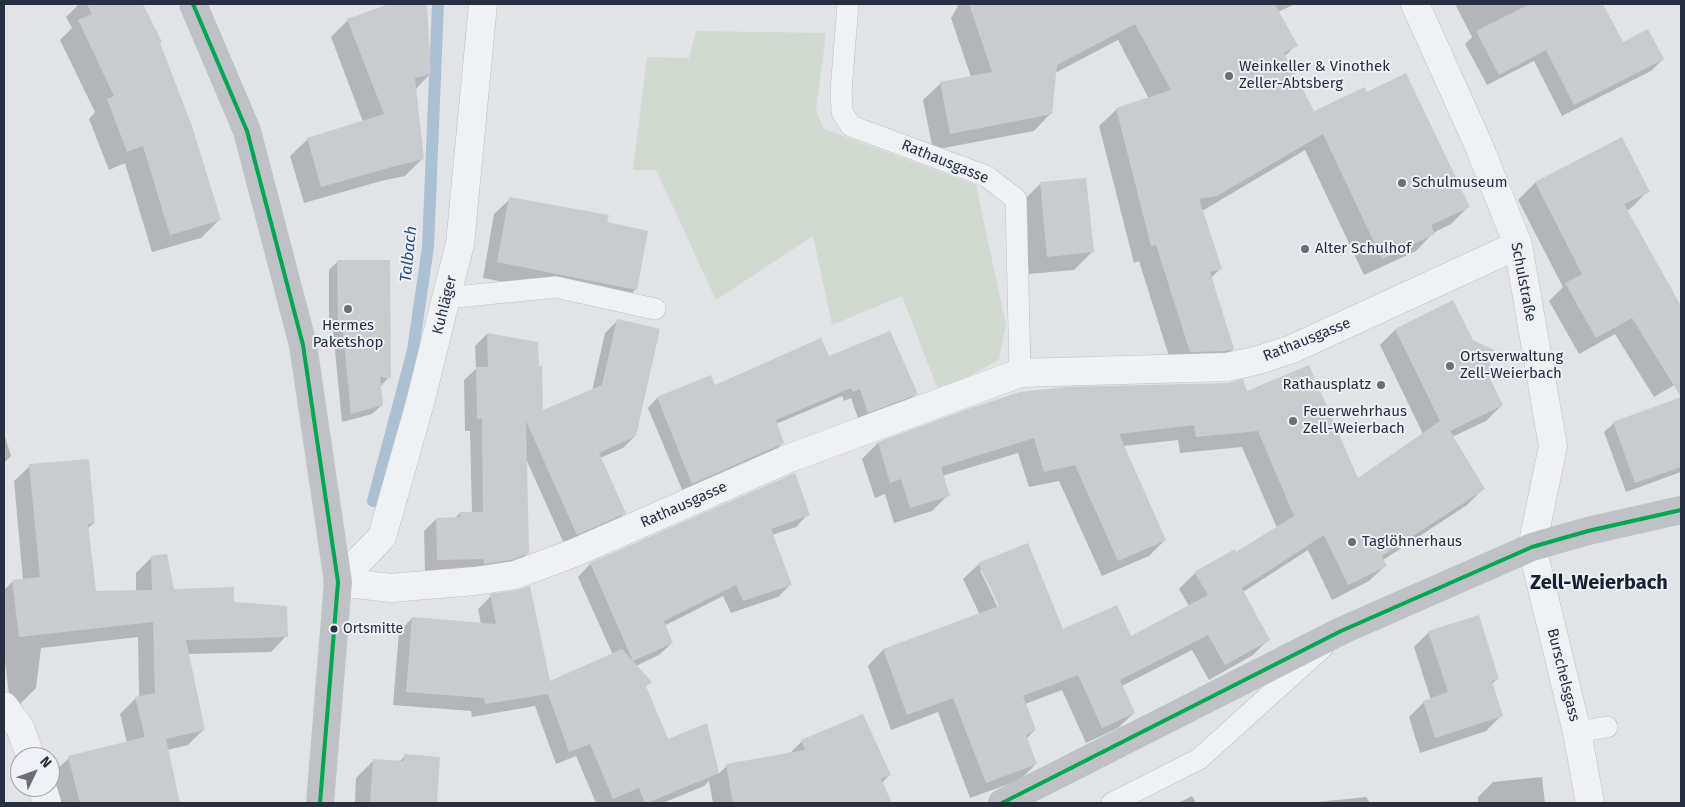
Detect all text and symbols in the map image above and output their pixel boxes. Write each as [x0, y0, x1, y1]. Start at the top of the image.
place label: Weinkeller & Vinothek Zeller-Abtsberg [1239, 58, 1390, 93]
marker: Weinkeller & Vinothek Zeller-Abtsberg [1223, 70, 1235, 82]
street label: Rathausgasse [899, 136, 991, 188]
place label: Schulmuseum [1412, 174, 1508, 192]
marker: Schulmuseum [1396, 177, 1408, 189]
water label: Talbach [397, 225, 421, 283]
place label: Alter Schulhof [1315, 240, 1411, 258]
street label: Schulstraße [1507, 241, 1539, 323]
marker: Alter Schulhof [1299, 243, 1311, 255]
street label: Kuhläger [429, 274, 461, 336]
marker: Hermes Paketshop [342, 303, 354, 315]
street label: Rathausgasse [1261, 314, 1353, 366]
place label: Hermes Paketshop [313, 317, 383, 352]
place label: Ortsverwaltung Zell-Weierbach [1460, 348, 1563, 383]
marker: Ortsverwaltung Zell-Weierbach [1444, 360, 1456, 372]
place label: Rathausplatz [1282, 376, 1371, 394]
marker: Rathausplatz [1375, 379, 1387, 391]
place label: Feuerwehrhaus Zell-Weierbach [1303, 403, 1407, 438]
marker: Feuerwehrhaus Zell-Weierbach [1287, 415, 1299, 427]
street label: Rathausgasse [638, 478, 730, 532]
place label: Taglöhnerhaus [1362, 533, 1462, 551]
marker: Taglöhnerhaus [1346, 536, 1358, 548]
district label: Zell-Weierbach [1530, 571, 1668, 595]
place label: Ortsmitte [343, 621, 403, 637]
marker: Ortsmitte [329, 624, 339, 634]
street label: Burschelsgass [1543, 627, 1583, 723]
north arrow [10, 747, 60, 797]
text: N [36, 753, 55, 771]

